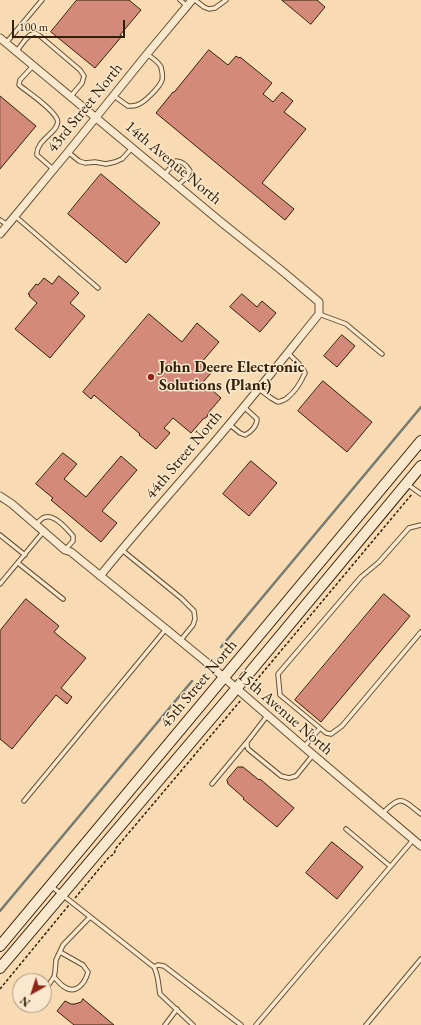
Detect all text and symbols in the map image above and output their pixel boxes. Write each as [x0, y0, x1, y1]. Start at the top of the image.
scale bar [14, 12, 127, 38]
text: 100 m [19, 19, 48, 35]
street label: 43rd Street North [43, 59, 127, 157]
street label: 14th Avenue North [121, 117, 225, 209]
place label: John Deere Electronic Solutions (Plant) [159, 358, 304, 396]
marker: John Deere Electronic Solutions (Plant) [146, 372, 156, 382]
street label: 44th Street North [141, 407, 227, 503]
street label: 45th Street North [156, 636, 242, 732]
street label: 15th Avenue North [233, 666, 337, 760]
north arrow [12, 973, 52, 1013]
text: N [17, 993, 33, 1010]

